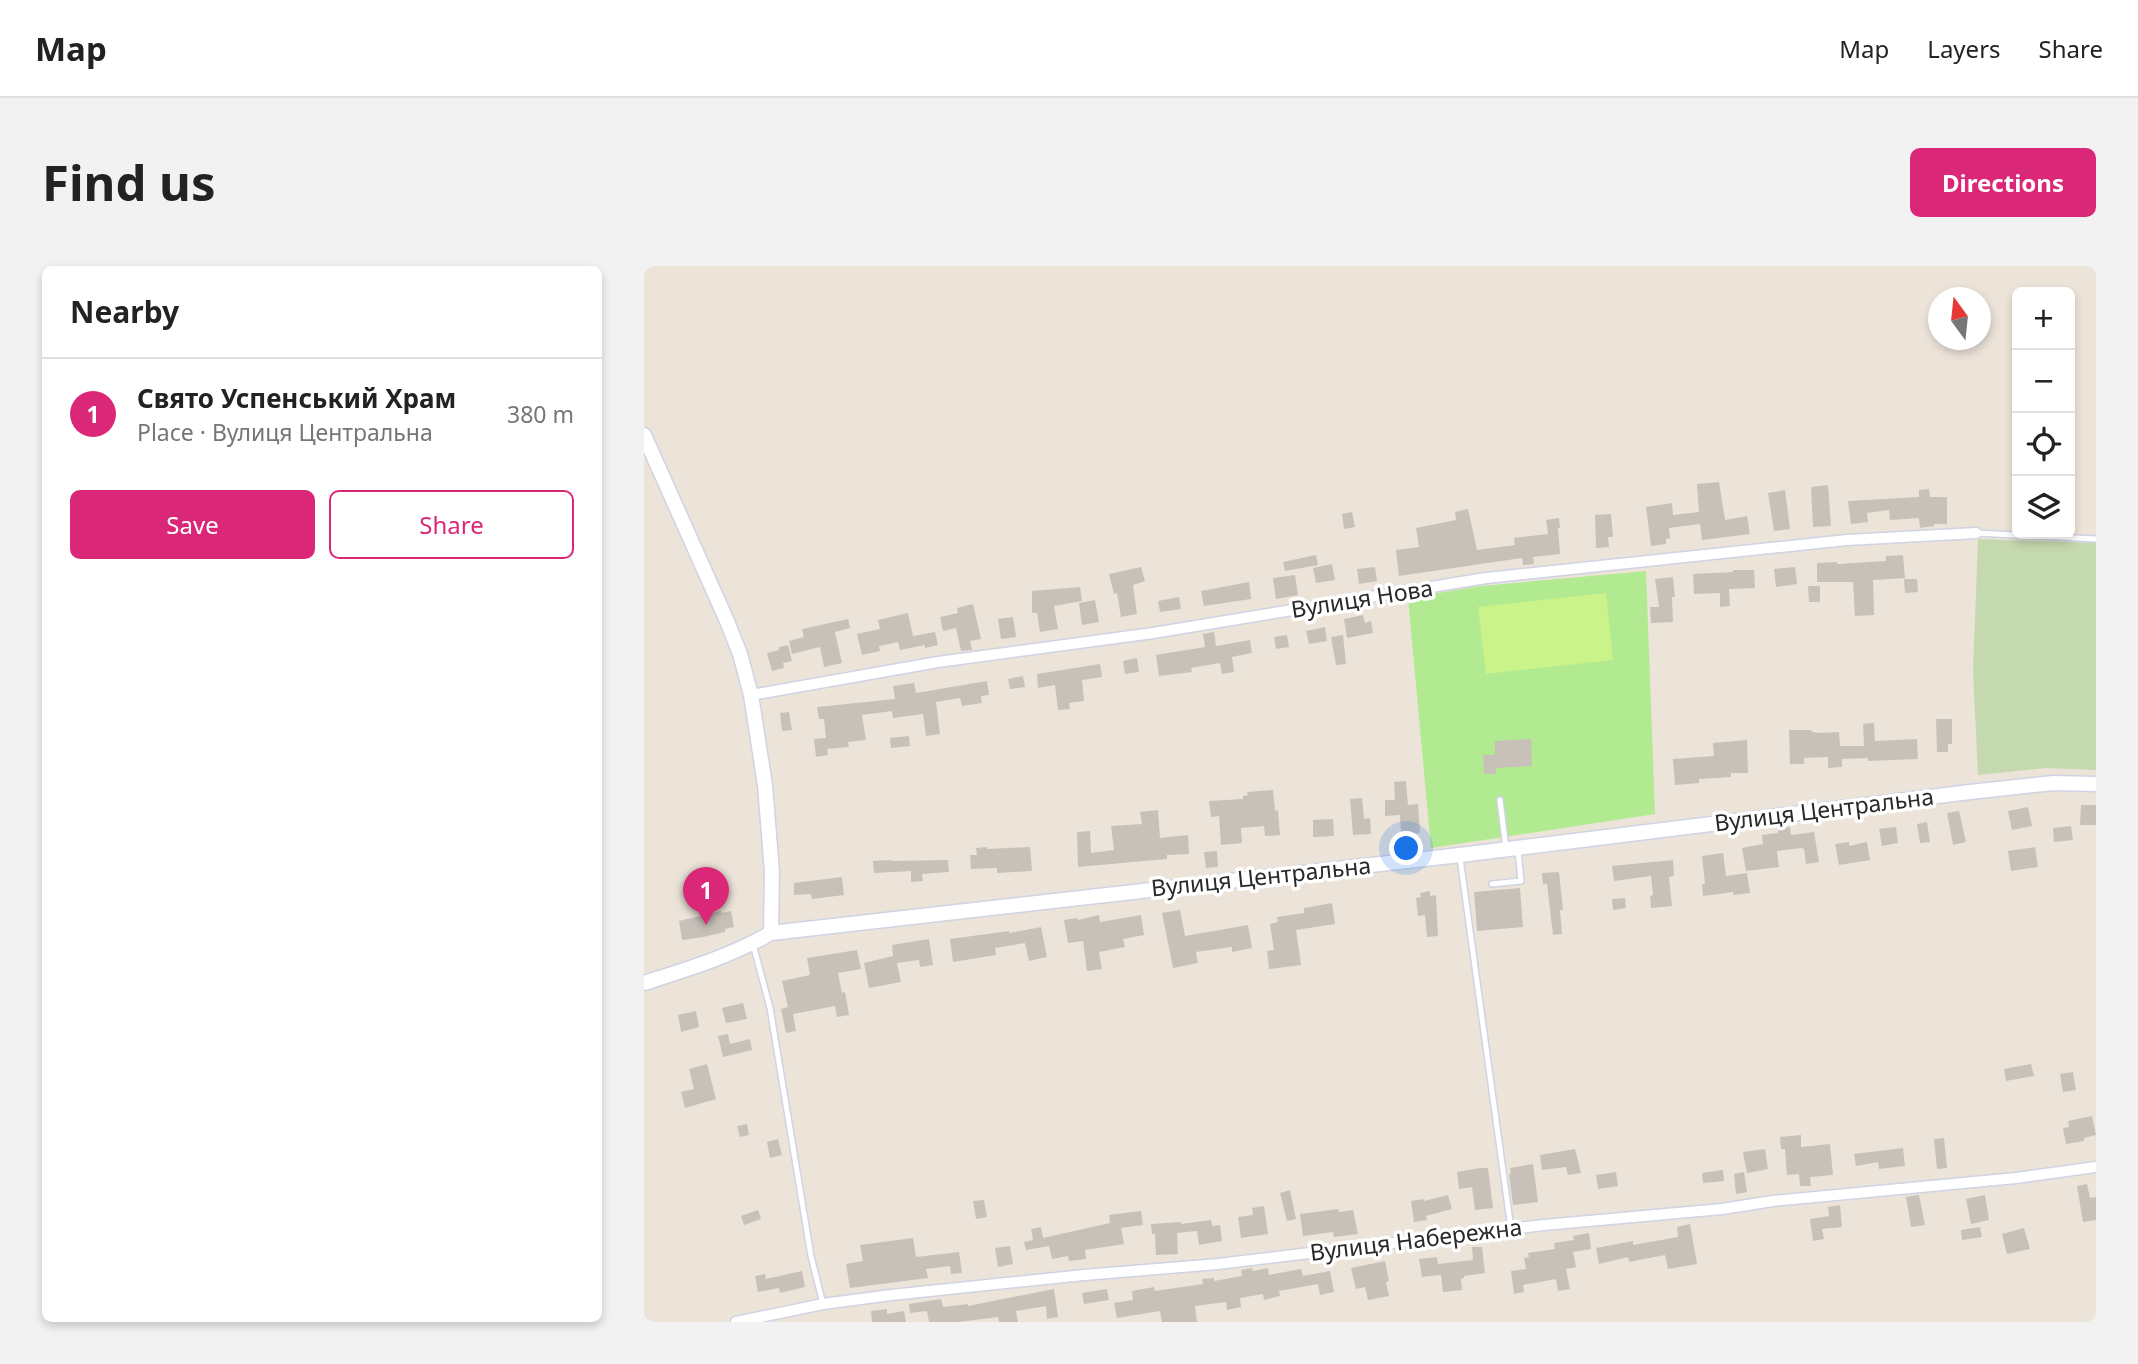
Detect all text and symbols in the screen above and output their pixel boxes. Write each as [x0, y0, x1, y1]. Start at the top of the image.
text: Map [35, 26, 107, 71]
text: Map [1839, 32, 1889, 65]
text: Layers [1927, 32, 2001, 65]
text: Share [2039, 32, 2103, 65]
button: Directions [1910, 148, 2096, 217]
text: Find us [42, 149, 216, 215]
north arrow [1928, 287, 1991, 350]
map controls [2012, 287, 2075, 539]
button: + [2012, 287, 2075, 350]
text: Nearby [70, 291, 179, 332]
button: − [2012, 350, 2075, 413]
text: Свято Успенський Храм [137, 380, 456, 416]
text: 1 [86, 398, 100, 430]
text: 380 m [507, 398, 574, 430]
button: locate [2012, 413, 2075, 476]
text: Place · Вулиця Центральна [137, 416, 433, 448]
button: layers [2012, 476, 2075, 539]
button: Save [70, 490, 315, 559]
button: Share [329, 490, 574, 559]
street label: Вулиця Нова [1289, 571, 1435, 625]
street label: Вулиця Центральна [1712, 780, 1935, 838]
your location [1389, 831, 1423, 865]
street label: Вулиця Центральна [1149, 849, 1372, 903]
pin: 1 [683, 867, 729, 925]
street label: Вулиця Набережна [1308, 1210, 1524, 1268]

